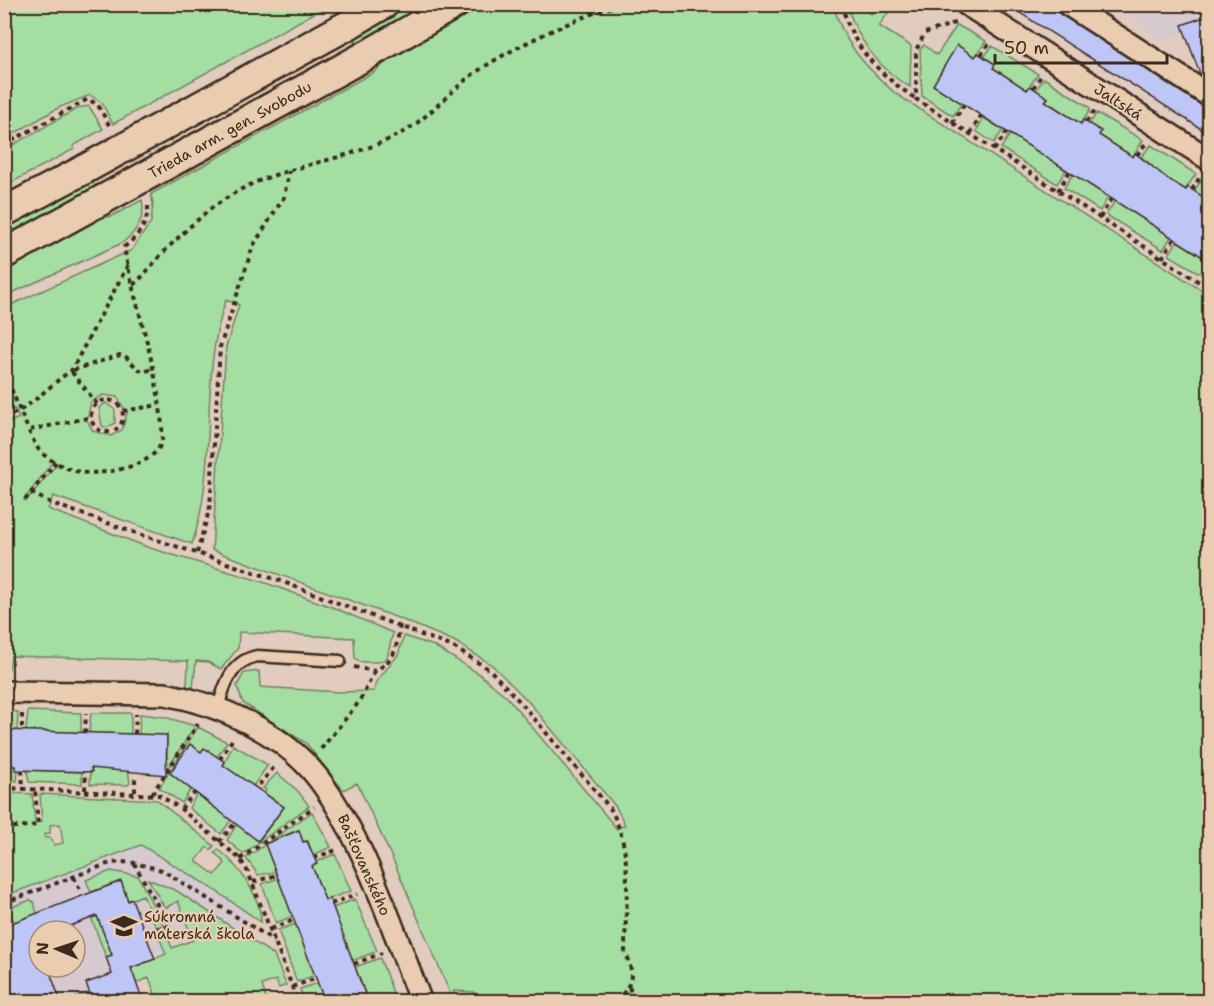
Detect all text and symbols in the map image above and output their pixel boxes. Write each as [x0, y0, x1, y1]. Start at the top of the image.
scale bar [995, 27, 1168, 65]
text: 50 m [1004, 36, 1049, 60]
street label: Trieda arm. gen. Svobodu [145, 77, 315, 183]
street label: Jaltská [1090, 79, 1147, 125]
street label: Bašťovanského [333, 811, 395, 919]
place label: Súkromná materská škola [144, 907, 255, 944]
school or university icon: Súkromná materská škola [109, 911, 139, 941]
north arrow [27, 919, 87, 979]
text: N [32, 942, 53, 955]

